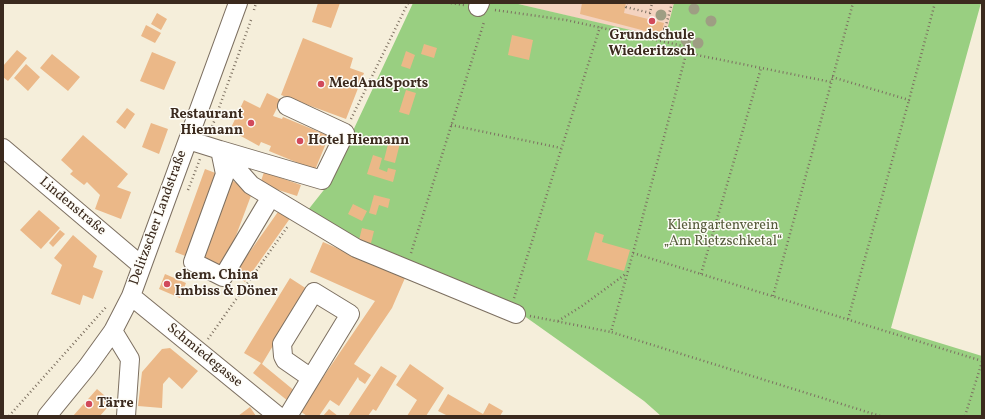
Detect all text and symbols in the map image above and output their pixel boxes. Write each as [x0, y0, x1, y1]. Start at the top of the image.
marker: Grundschule Wiederitzsch [647, 16, 657, 26]
place label: Grundschule Wiederitzsch [608, 28, 696, 60]
place label: MedAndSports [329, 76, 428, 92]
marker: MedAndSports [316, 79, 326, 89]
place label: Restaurant Hiemann [170, 107, 243, 140]
marker: Restaurant Hiemann [246, 118, 256, 128]
place label: Hotel Hiemann [308, 133, 409, 149]
marker: Hotel Hiemann [295, 136, 305, 146]
street label: Delitzscher Landstraße [127, 148, 191, 288]
street label: Lindenstraße [35, 174, 109, 240]
park label: Kleingartenverein „Am Rietzschketal“ [664, 218, 782, 250]
place label: ehem. China Imbiss & Döner [175, 268, 278, 300]
marker: ehem. China Imbiss & Döner [162, 279, 172, 289]
street label: Schmiedegasse [163, 320, 245, 392]
place label: Tärre [97, 396, 134, 412]
marker: Tärre [84, 399, 94, 409]

